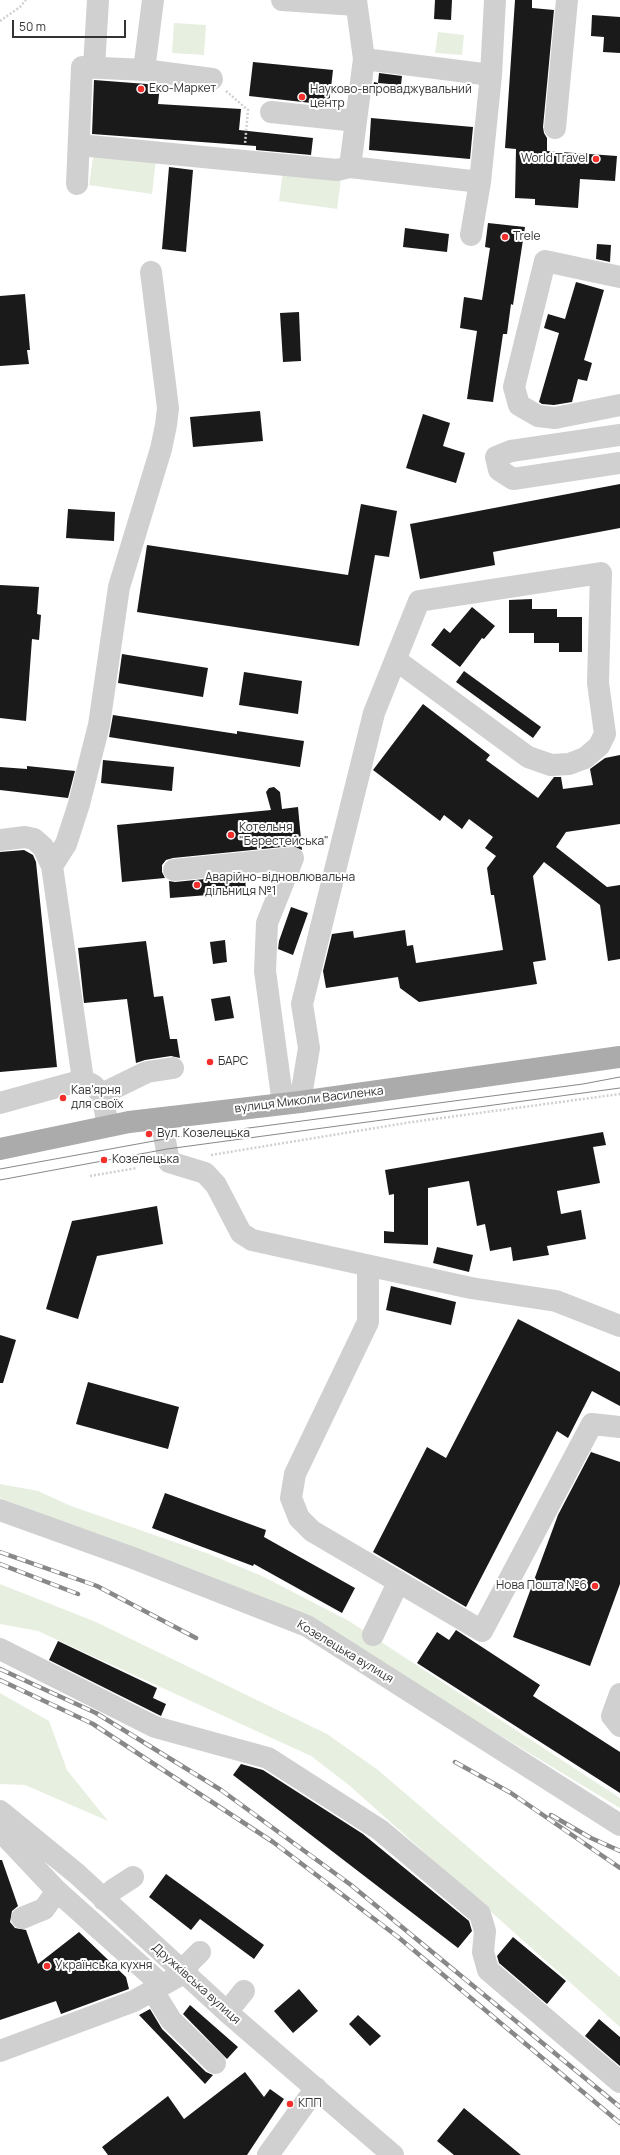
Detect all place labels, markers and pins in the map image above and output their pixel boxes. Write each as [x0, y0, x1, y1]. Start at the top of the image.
place label: Еко-Маркет [149, 82, 216, 96]
place label: Науково-впроваджувальний центр [310, 83, 472, 111]
marker: Еко-Маркет [136, 84, 146, 94]
marker: Науково-впроваджувальний центр [297, 92, 307, 102]
place label: World Travel [521, 152, 588, 166]
marker: World Travel [591, 154, 601, 164]
place label: Trele [513, 230, 541, 244]
marker: Trele [500, 232, 510, 242]
place label: Котельня "Берестейська" [239, 821, 329, 849]
marker: Котельня "Берестейська" [226, 830, 236, 840]
place label: Аварійно-відновлювальна дільниця №1 [205, 871, 355, 899]
marker: Аварійно-відновлювальна дільниця №1 [192, 880, 202, 890]
place label: БАРС [218, 1055, 248, 1069]
marker: БАРС [205, 1057, 215, 1067]
place label: Кав'ярня для своїх [71, 1084, 123, 1112]
marker: Кав'ярня для своїх [58, 1093, 68, 1103]
place label: Вул. Козелецька [157, 1127, 250, 1141]
marker: Вул. Козелецька [144, 1129, 154, 1139]
place label: Козелецька [112, 1153, 179, 1167]
marker: Козелецька [99, 1155, 109, 1165]
place label: Нова Пошта №6 [496, 1579, 587, 1593]
marker: Нова Пошта №6 [590, 1581, 600, 1591]
place label: Українська кухня [55, 1959, 152, 1973]
marker: Українська кухня [42, 1961, 52, 1971]
place label: КПП [298, 2097, 322, 2111]
marker: КПП [285, 2099, 295, 2109]

